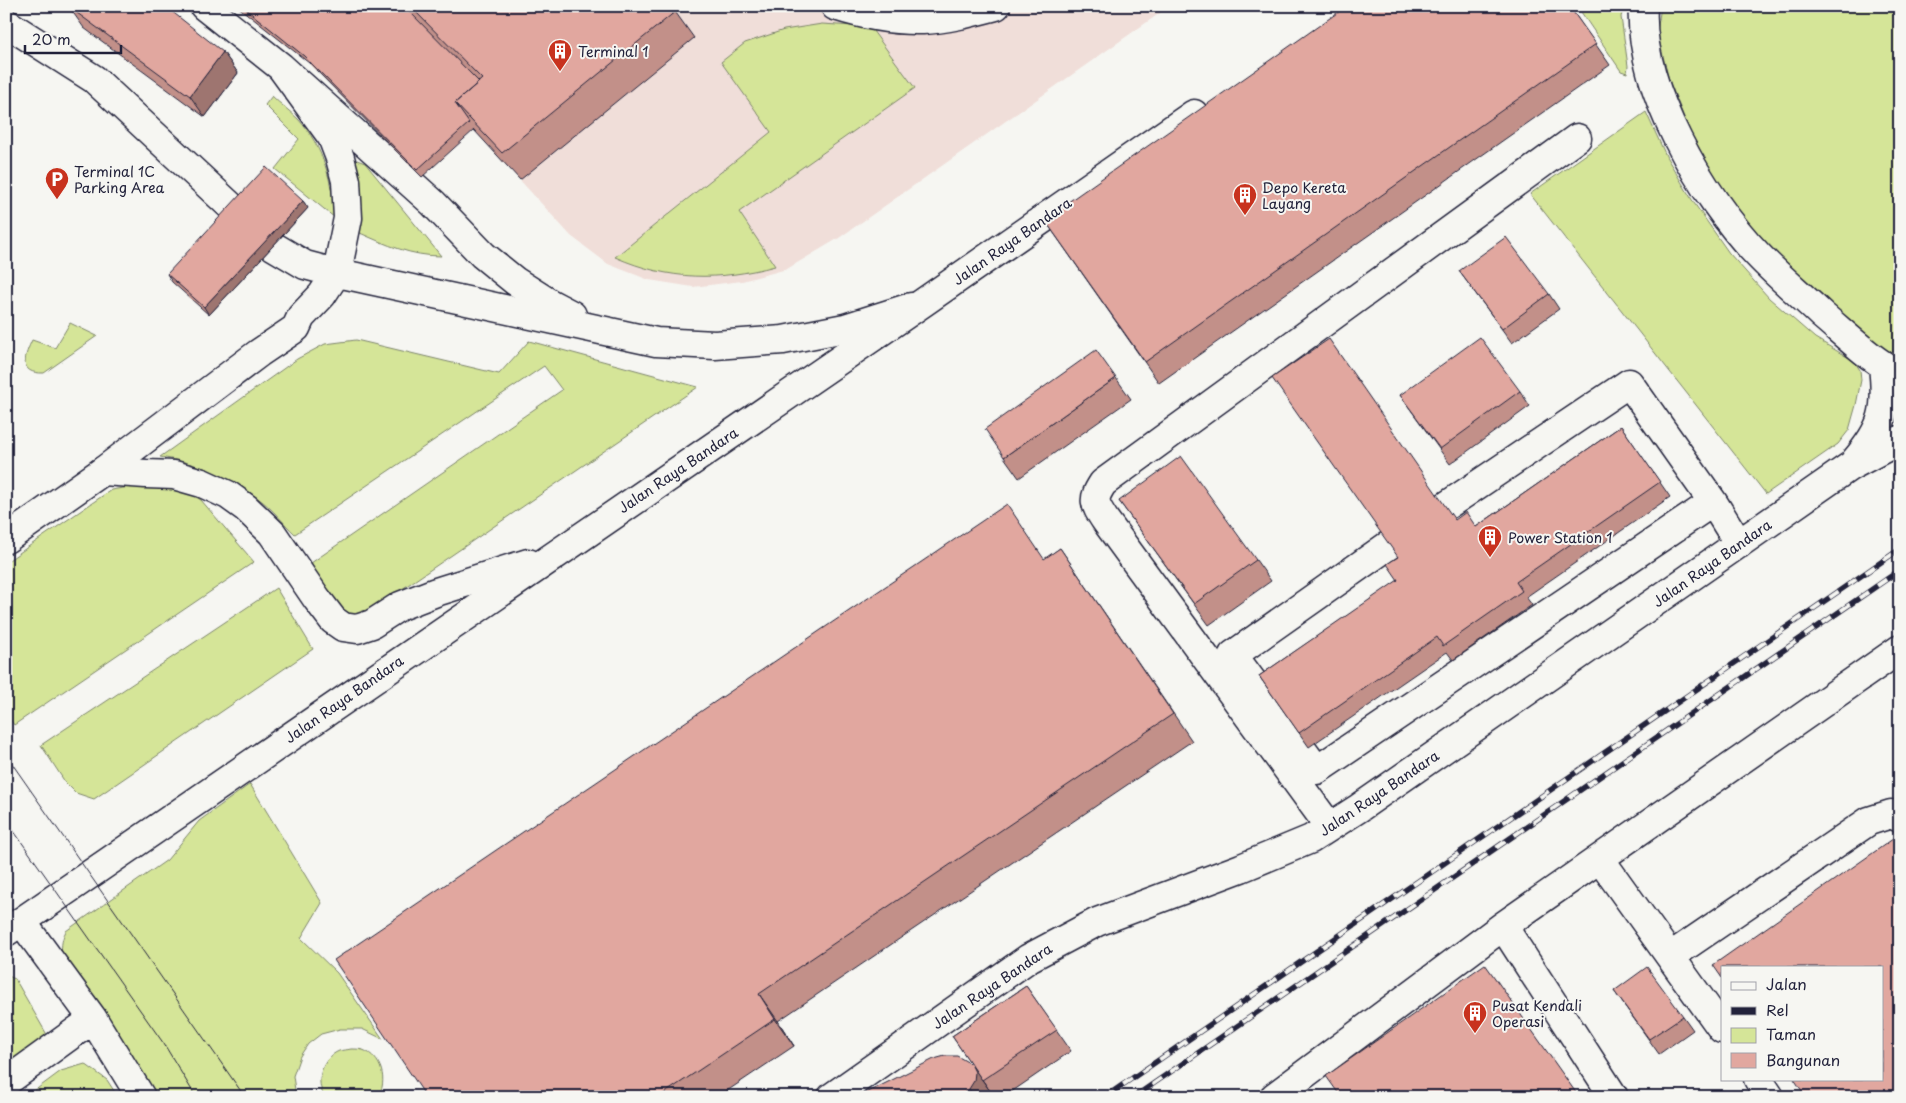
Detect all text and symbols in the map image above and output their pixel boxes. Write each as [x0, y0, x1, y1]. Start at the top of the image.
scale bar [25, 22, 121, 54]
text: 20 m [32, 27, 71, 50]
building icon: Terminal 1 [547, 38, 573, 72]
place label: Terminal 1 [578, 41, 649, 62]
place label: Terminal 1C Parking Area [74, 161, 165, 198]
parking icon: Terminal 1C Parking Area [44, 166, 70, 200]
place label: Depo Kereta Layang [1262, 177, 1346, 214]
building icon: Depo Kereta Layang [1232, 182, 1258, 216]
street label: Jalan Raya Bandara [948, 192, 1076, 290]
street label: Jalan Raya Bandara [614, 422, 742, 518]
street label: Jalan Raya Bandara [1648, 514, 1776, 612]
building icon: Power Station 1 [1477, 524, 1503, 558]
place label: Power Station 1 [1508, 527, 1613, 548]
street label: Jalan Raya Bandara [280, 650, 408, 748]
street label: Jalan Raya Bandara [1315, 745, 1443, 841]
street label: Jalan Raya Bandara [928, 938, 1056, 1034]
legend [1721, 966, 1884, 1080]
text: Jalan [1766, 972, 1807, 995]
place label: Pusat Kendali Operasi [1492, 995, 1582, 1032]
text: Rel [1766, 998, 1788, 1021]
building icon: Pusat Kendali Operasi [1462, 1000, 1488, 1034]
text: Taman [1766, 1022, 1816, 1045]
text: Bangunan [1766, 1048, 1840, 1071]

